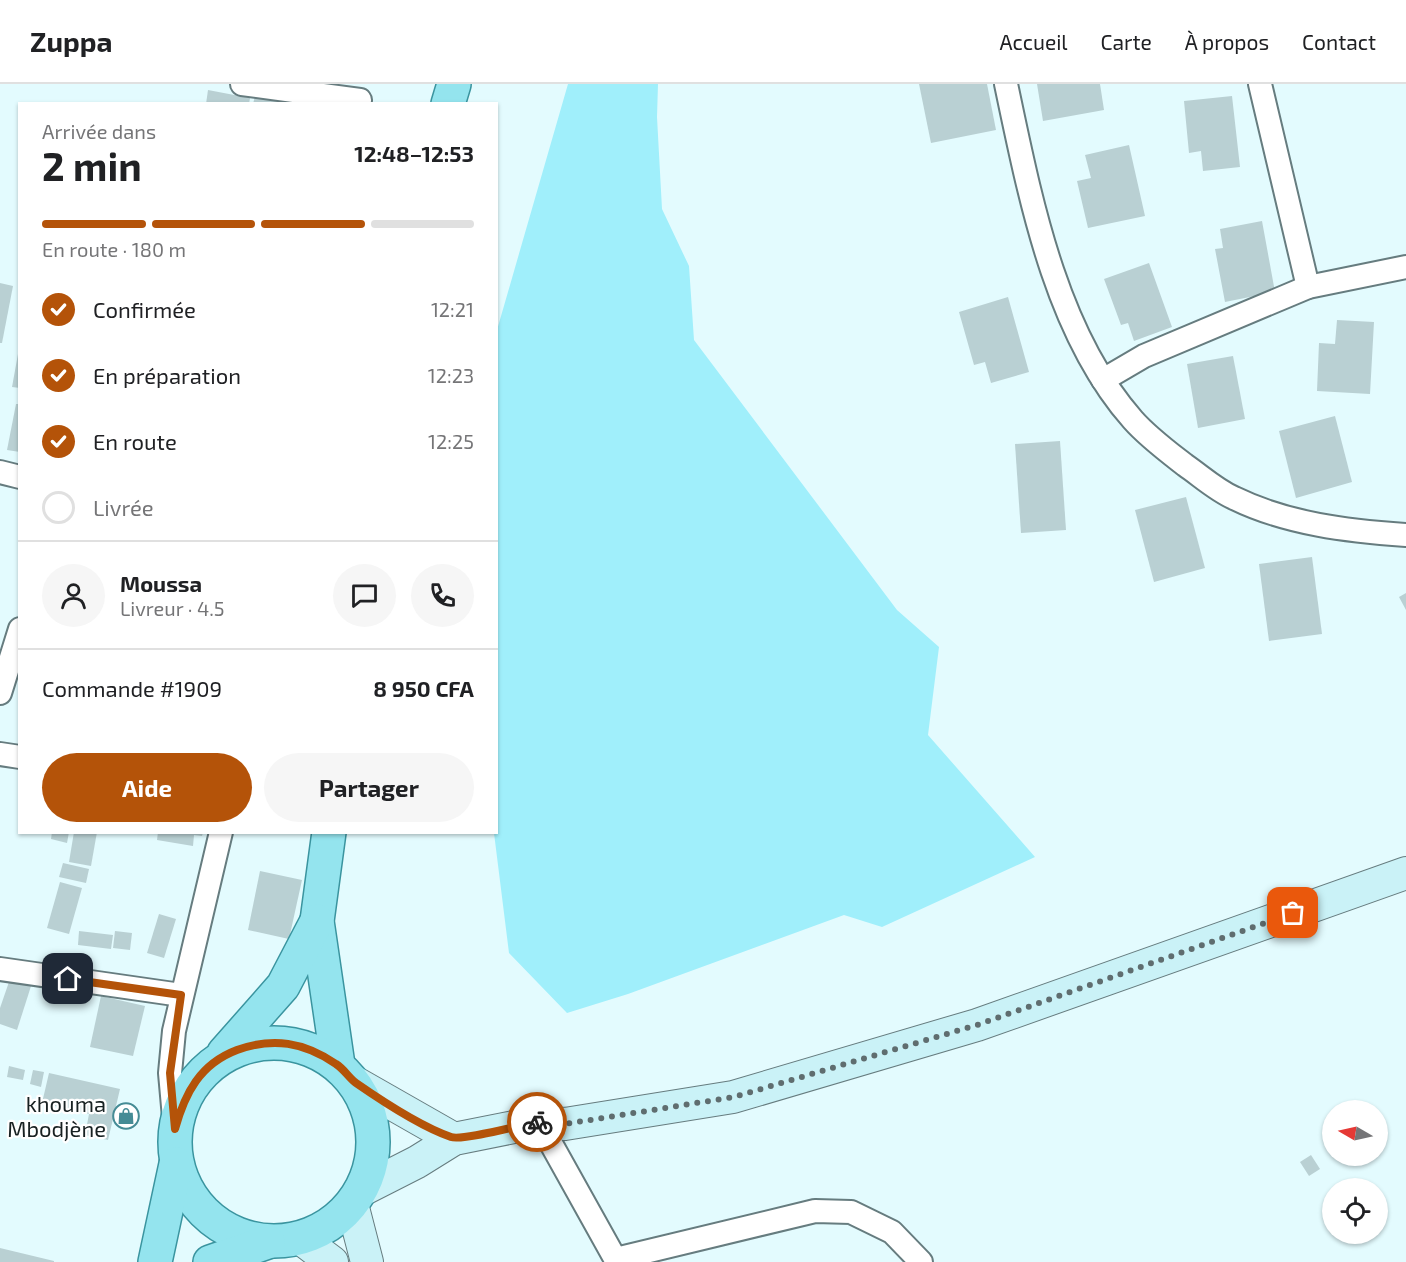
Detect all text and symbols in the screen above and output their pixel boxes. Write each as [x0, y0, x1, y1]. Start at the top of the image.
text: Zuppa [30, 24, 113, 58]
text: Accueil [999, 29, 1068, 54]
text: Carte [1101, 29, 1152, 54]
text: À propos [1185, 29, 1269, 54]
text: Contact [1302, 29, 1376, 54]
text: Arrivée dans [42, 119, 156, 143]
text: 12:48–12:53 [354, 140, 474, 166]
text: 2 min [42, 142, 142, 189]
text: En route · 180 m [42, 237, 186, 261]
icon: check [42, 293, 75, 326]
text: Confirmée [93, 296, 196, 322]
text: 12:21 [431, 297, 474, 321]
icon: check [42, 359, 75, 392]
text: En préparation [93, 362, 241, 388]
text: 12:23 [428, 363, 474, 387]
icon: check [42, 425, 75, 458]
text: En route [93, 428, 177, 454]
text: 12:25 [428, 429, 474, 453]
text: Livrée [93, 494, 154, 520]
button: person [42, 564, 105, 627]
button: chat [333, 564, 396, 627]
button: phone [411, 564, 474, 627]
text: Moussa [120, 570, 202, 596]
text: Livreur · 4.5 [120, 596, 225, 620]
text: Commande #1909 [42, 675, 222, 701]
text: 8 950 CFA [373, 675, 474, 701]
button: Aide [42, 753, 252, 822]
button: Partager [264, 753, 474, 822]
pin [1267, 887, 1318, 938]
icon: bag [1276, 896, 1309, 929]
pin [42, 953, 93, 1004]
icon: home [51, 962, 84, 995]
place label: khouma Mbodjène [7, 1090, 106, 1142]
courier [507, 1092, 567, 1152]
north arrow [1322, 1100, 1388, 1166]
map controls [1322, 1100, 1388, 1244]
shop icon: khouma Mbodjène [111, 1101, 141, 1131]
icon: bike [521, 1106, 554, 1139]
button: locate [1322, 1178, 1388, 1244]

